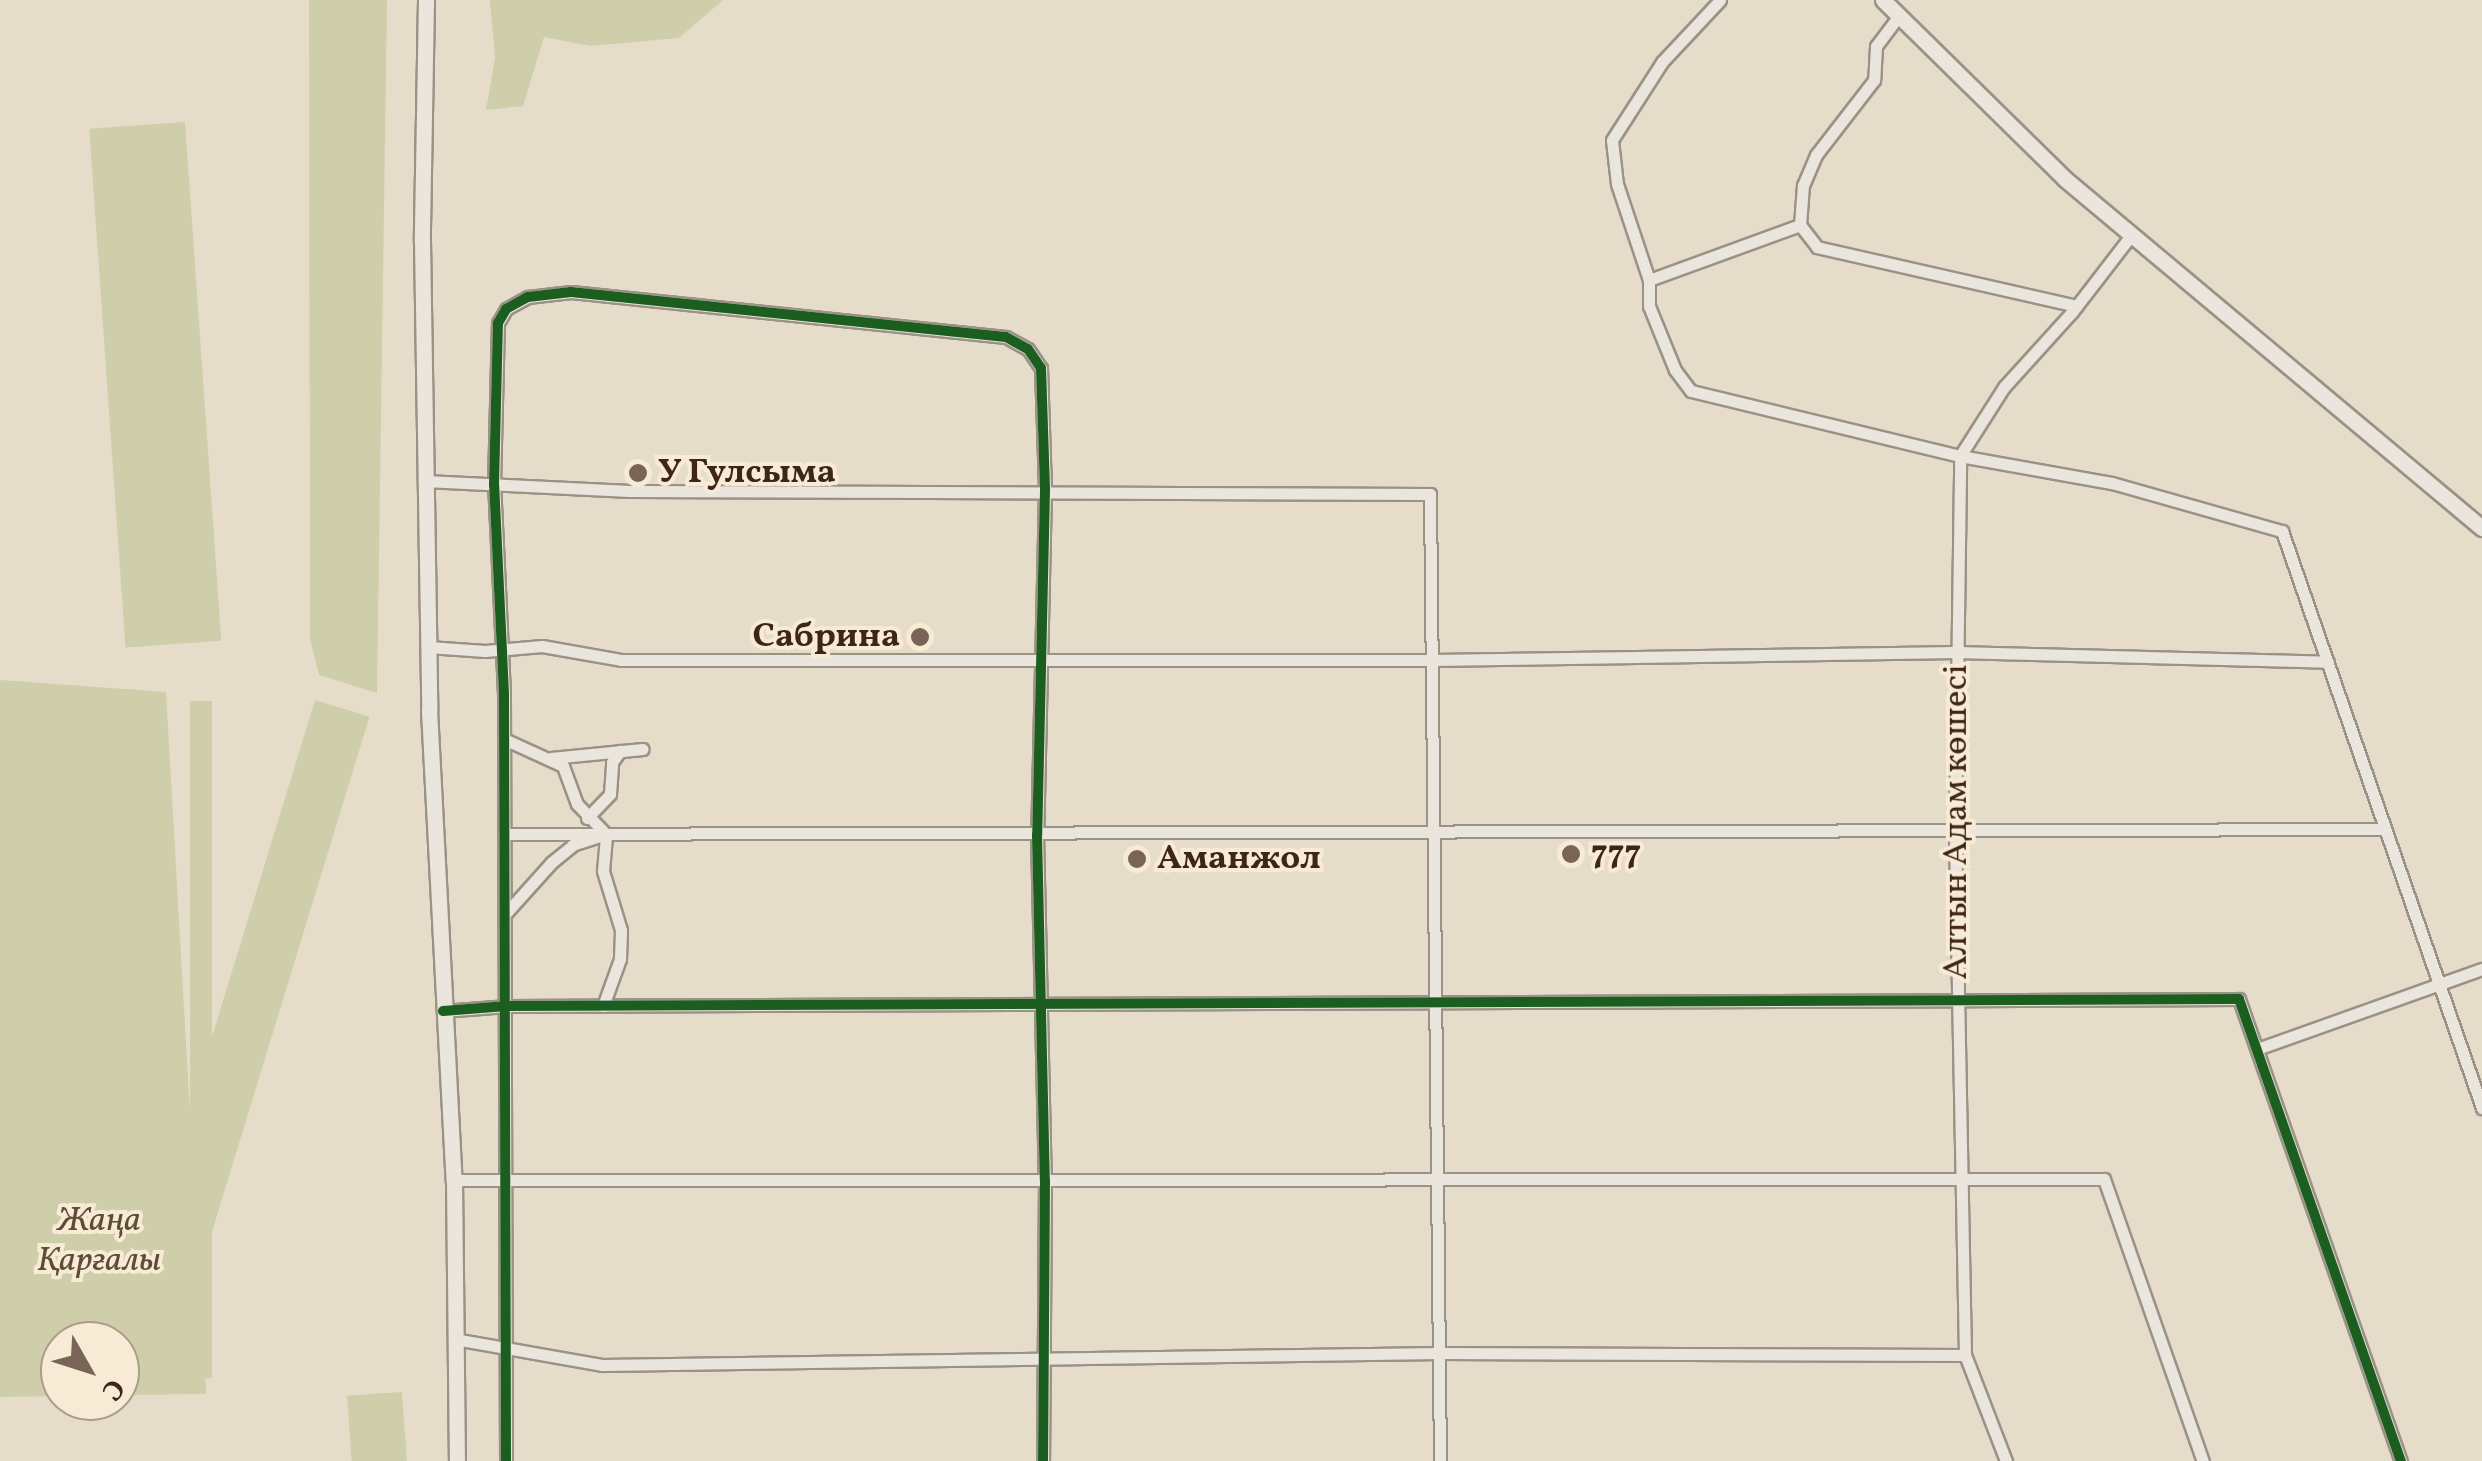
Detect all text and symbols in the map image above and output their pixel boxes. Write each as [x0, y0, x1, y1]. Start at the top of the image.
place label: У Гулсыма [658, 452, 837, 494]
marker: У Гулсыма [627, 462, 649, 484]
place label: Сабрина [752, 616, 900, 658]
marker: Сабрина [909, 626, 931, 648]
street label: Алтын Адам көшесі [1936, 664, 1978, 980]
place label: 777 [1591, 833, 1641, 875]
place label: Аманжол [1157, 838, 1321, 880]
marker: 777 [1560, 843, 1582, 865]
marker: Аманжол [1126, 848, 1148, 870]
park label: Жаңа Қарғалы [37, 1200, 161, 1282]
north arrow [40, 1321, 140, 1421]
text: С [91, 1370, 133, 1408]

